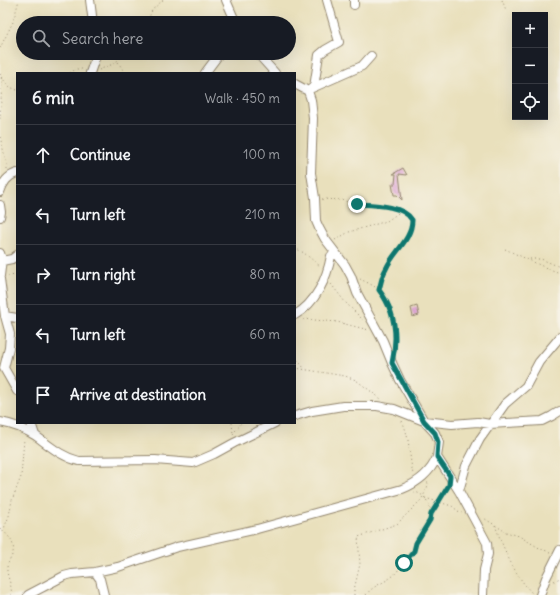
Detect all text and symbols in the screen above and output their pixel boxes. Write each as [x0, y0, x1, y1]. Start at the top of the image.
map controls [512, 12, 548, 120]
button: + [512, 12, 548, 48]
search box [16, 16, 296, 60]
icon: search [30, 27, 52, 49]
text: Search here [62, 29, 143, 48]
button: − [512, 48, 548, 84]
button: locate [512, 84, 548, 120]
text: 6 min [32, 87, 74, 109]
text: Walk · 450 m [205, 90, 280, 107]
icon: ahead [32, 144, 54, 166]
text: Continue [70, 145, 131, 164]
text: 100 m [243, 146, 280, 163]
route end [348, 195, 366, 213]
icon: left [32, 204, 54, 226]
text: Turn left [70, 205, 125, 224]
text: 210 m [245, 206, 280, 223]
icon: right [32, 264, 54, 286]
text: Turn right [70, 265, 135, 284]
text: 80 m [249, 266, 280, 283]
icon: left [32, 324, 54, 346]
text: Turn left [70, 325, 125, 344]
text: 60 m [249, 326, 280, 343]
icon: arrive [32, 384, 54, 406]
text: Arrive at destination [70, 385, 206, 404]
route start [395, 554, 413, 572]

